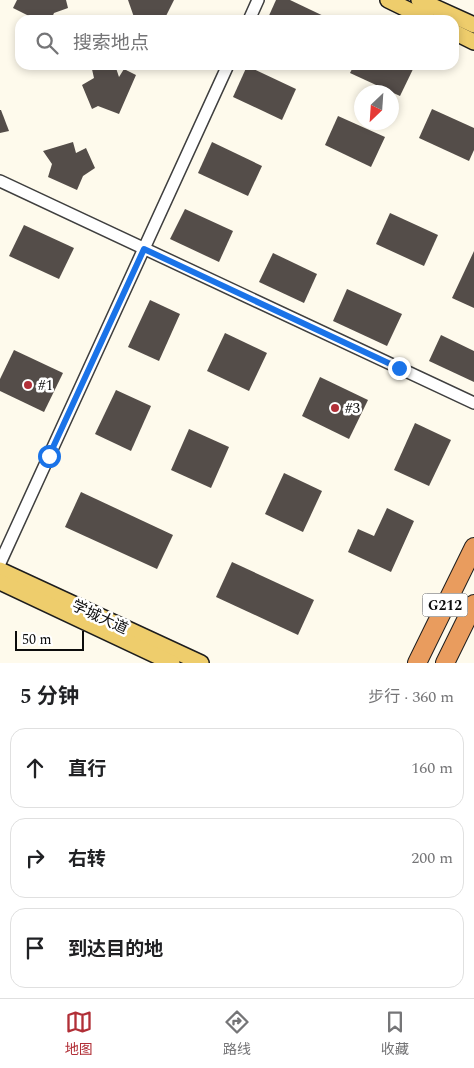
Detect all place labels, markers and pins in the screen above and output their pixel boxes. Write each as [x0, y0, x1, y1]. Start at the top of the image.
place label: #1 [38, 374, 53, 397]
marker: #1 [22, 379, 34, 391]
place label: #3 [345, 397, 361, 420]
marker: #3 [329, 402, 341, 414]

